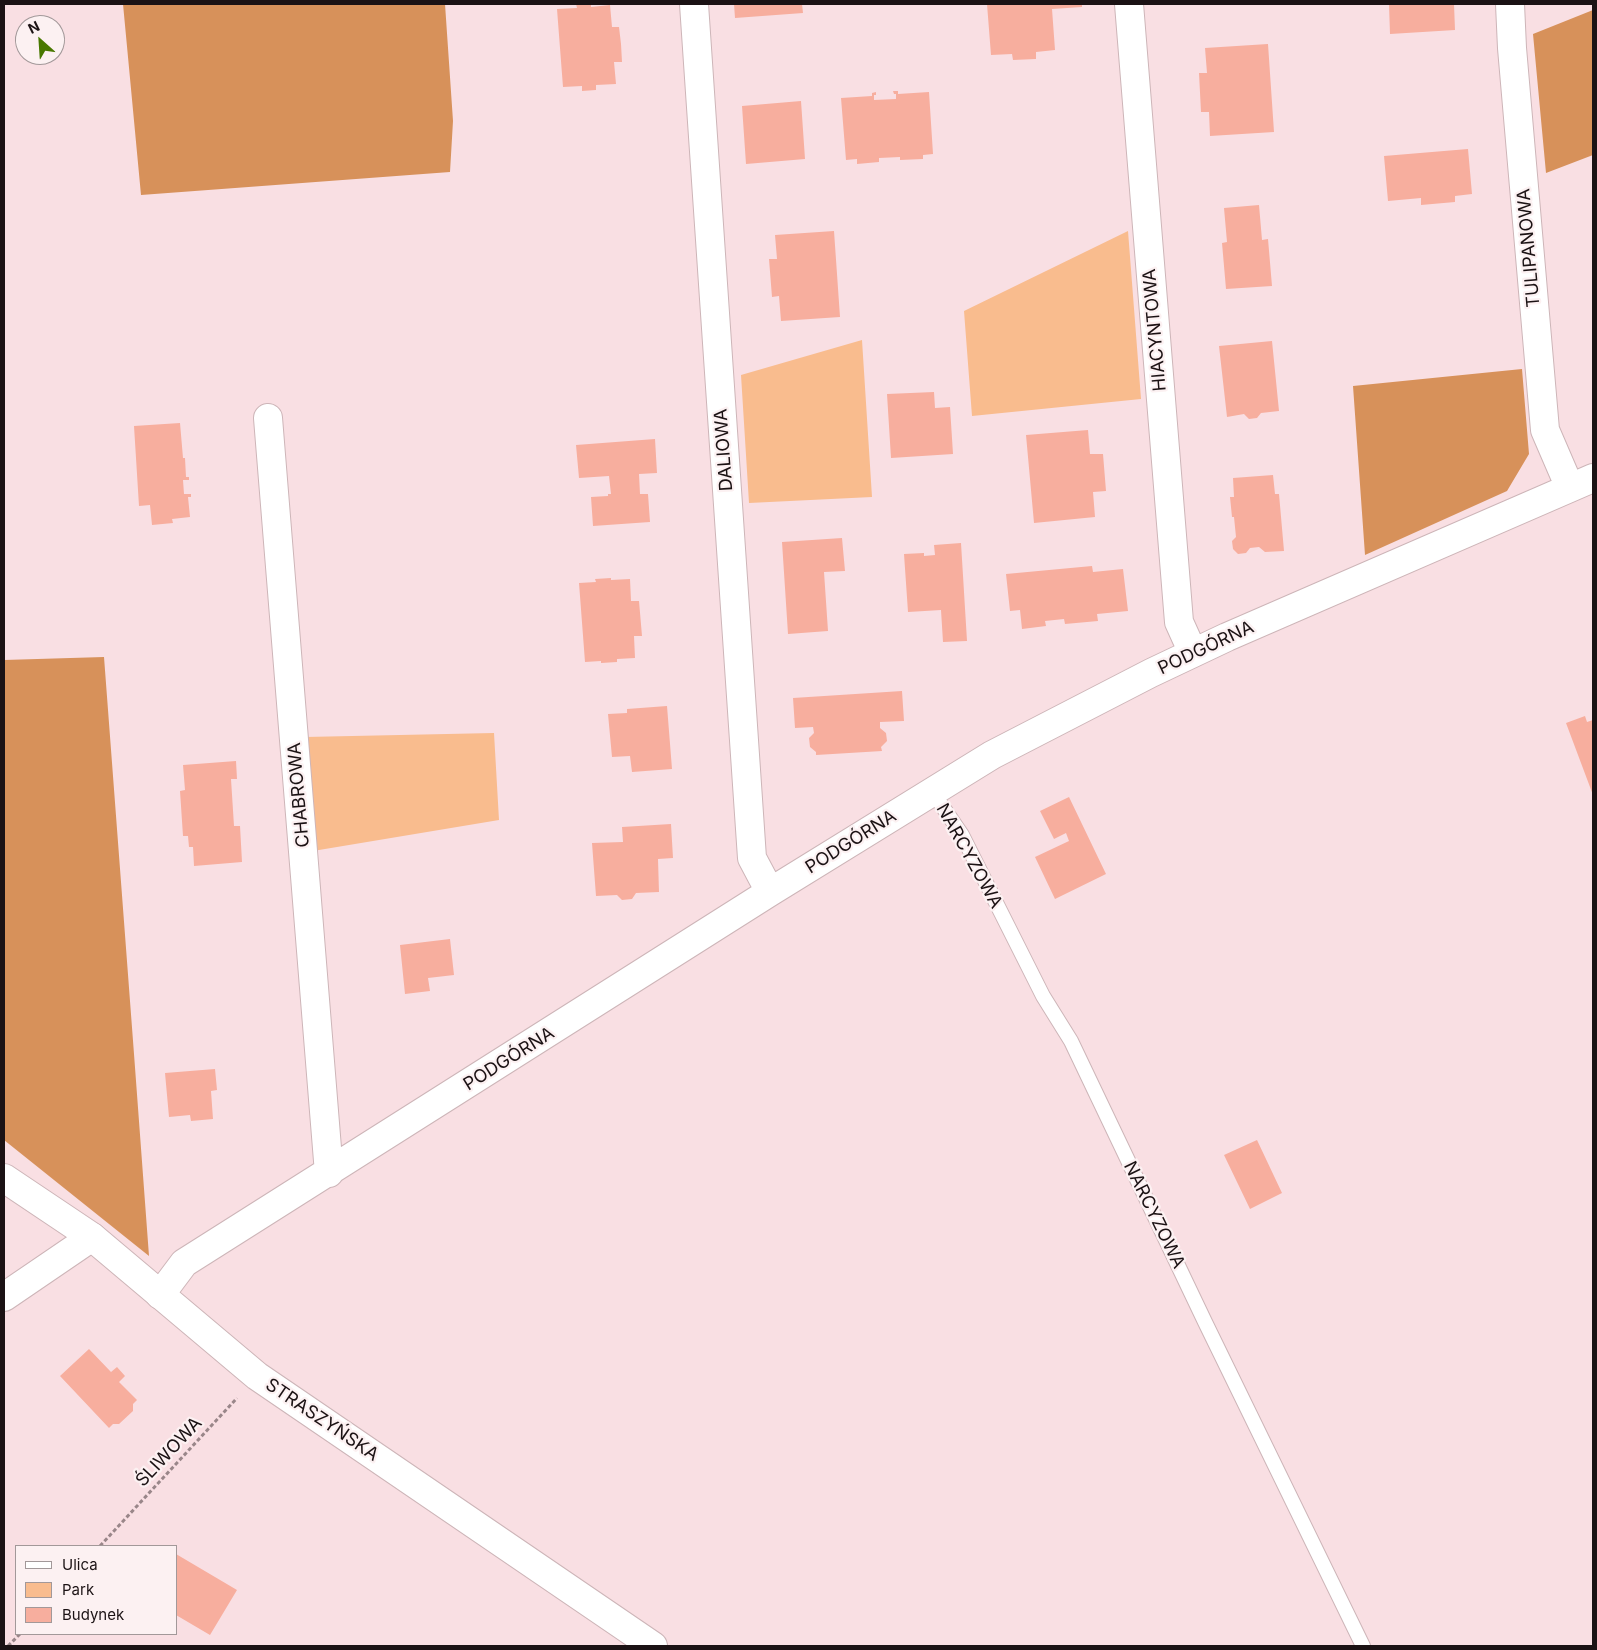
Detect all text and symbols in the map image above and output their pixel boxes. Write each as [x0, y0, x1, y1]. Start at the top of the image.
north arrow [15, 15, 65, 65]
text: N [25, 17, 42, 37]
street label: TULIPANOWA [1513, 188, 1545, 308]
street label: HIACYNTOWA [1139, 268, 1171, 392]
street label: DALIOWA [710, 408, 738, 492]
street label: PODGÓRNA [1155, 616, 1257, 680]
street label: CHABROWA [284, 742, 314, 848]
street label: NARCYZOWA [931, 800, 1007, 912]
street label: PODGÓRNA [802, 806, 900, 878]
street label: PODGÓRNA [460, 1023, 558, 1095]
street label: NARCYZOWA [1119, 1158, 1189, 1272]
street label: STRASZYŃSKA [261, 1374, 383, 1466]
street label: ŚLIWOWA [131, 1413, 207, 1491]
legend [15, 1545, 178, 1635]
text: Ulica [62, 1555, 98, 1574]
text: Park [62, 1580, 94, 1599]
text: Budynek [62, 1605, 124, 1624]

